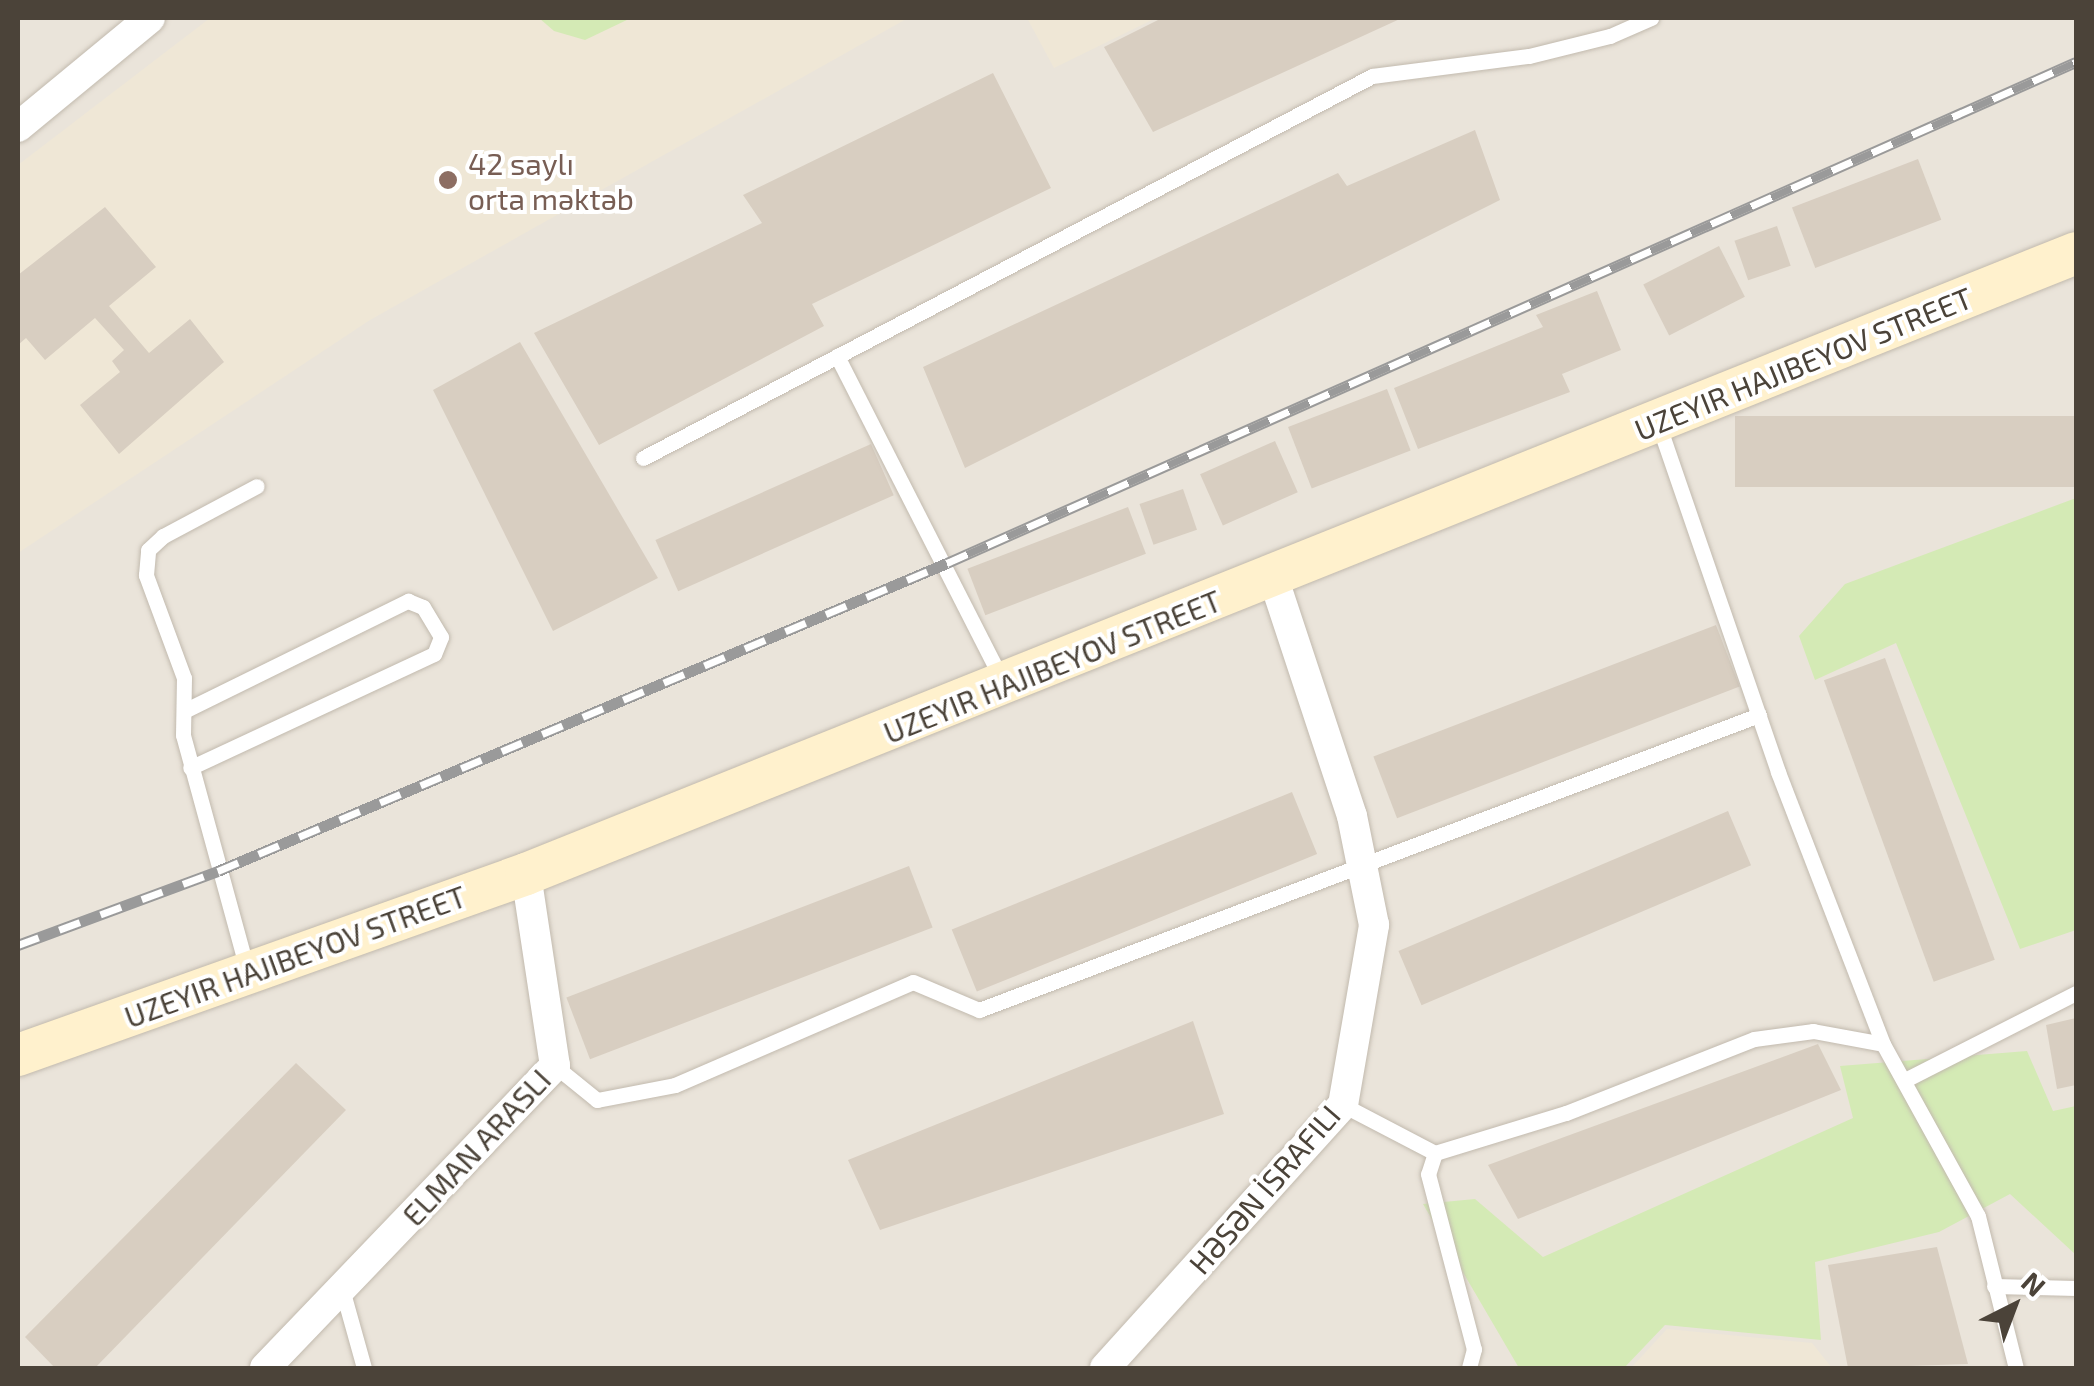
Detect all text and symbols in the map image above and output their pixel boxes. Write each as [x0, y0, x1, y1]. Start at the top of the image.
place label: 42 saylı orta məktəb [468, 145, 634, 216]
marker: 42 saylı orta məktəb [437, 169, 459, 191]
street label: UZEYIR HAJIBEYOV STREET [1629, 279, 1977, 447]
street label: UZEYIR HAJIBEYOV STREET [878, 582, 1226, 750]
street label: UZEYIR HAJIBEYOV STREET [119, 877, 471, 1035]
street label: ELMAN ARASLI [394, 1061, 558, 1233]
street label: HƏSƏN İSRAFILI [1181, 1097, 1347, 1281]
north arrow [1964, 1256, 2064, 1356]
text: N [2015, 1264, 2053, 1303]

